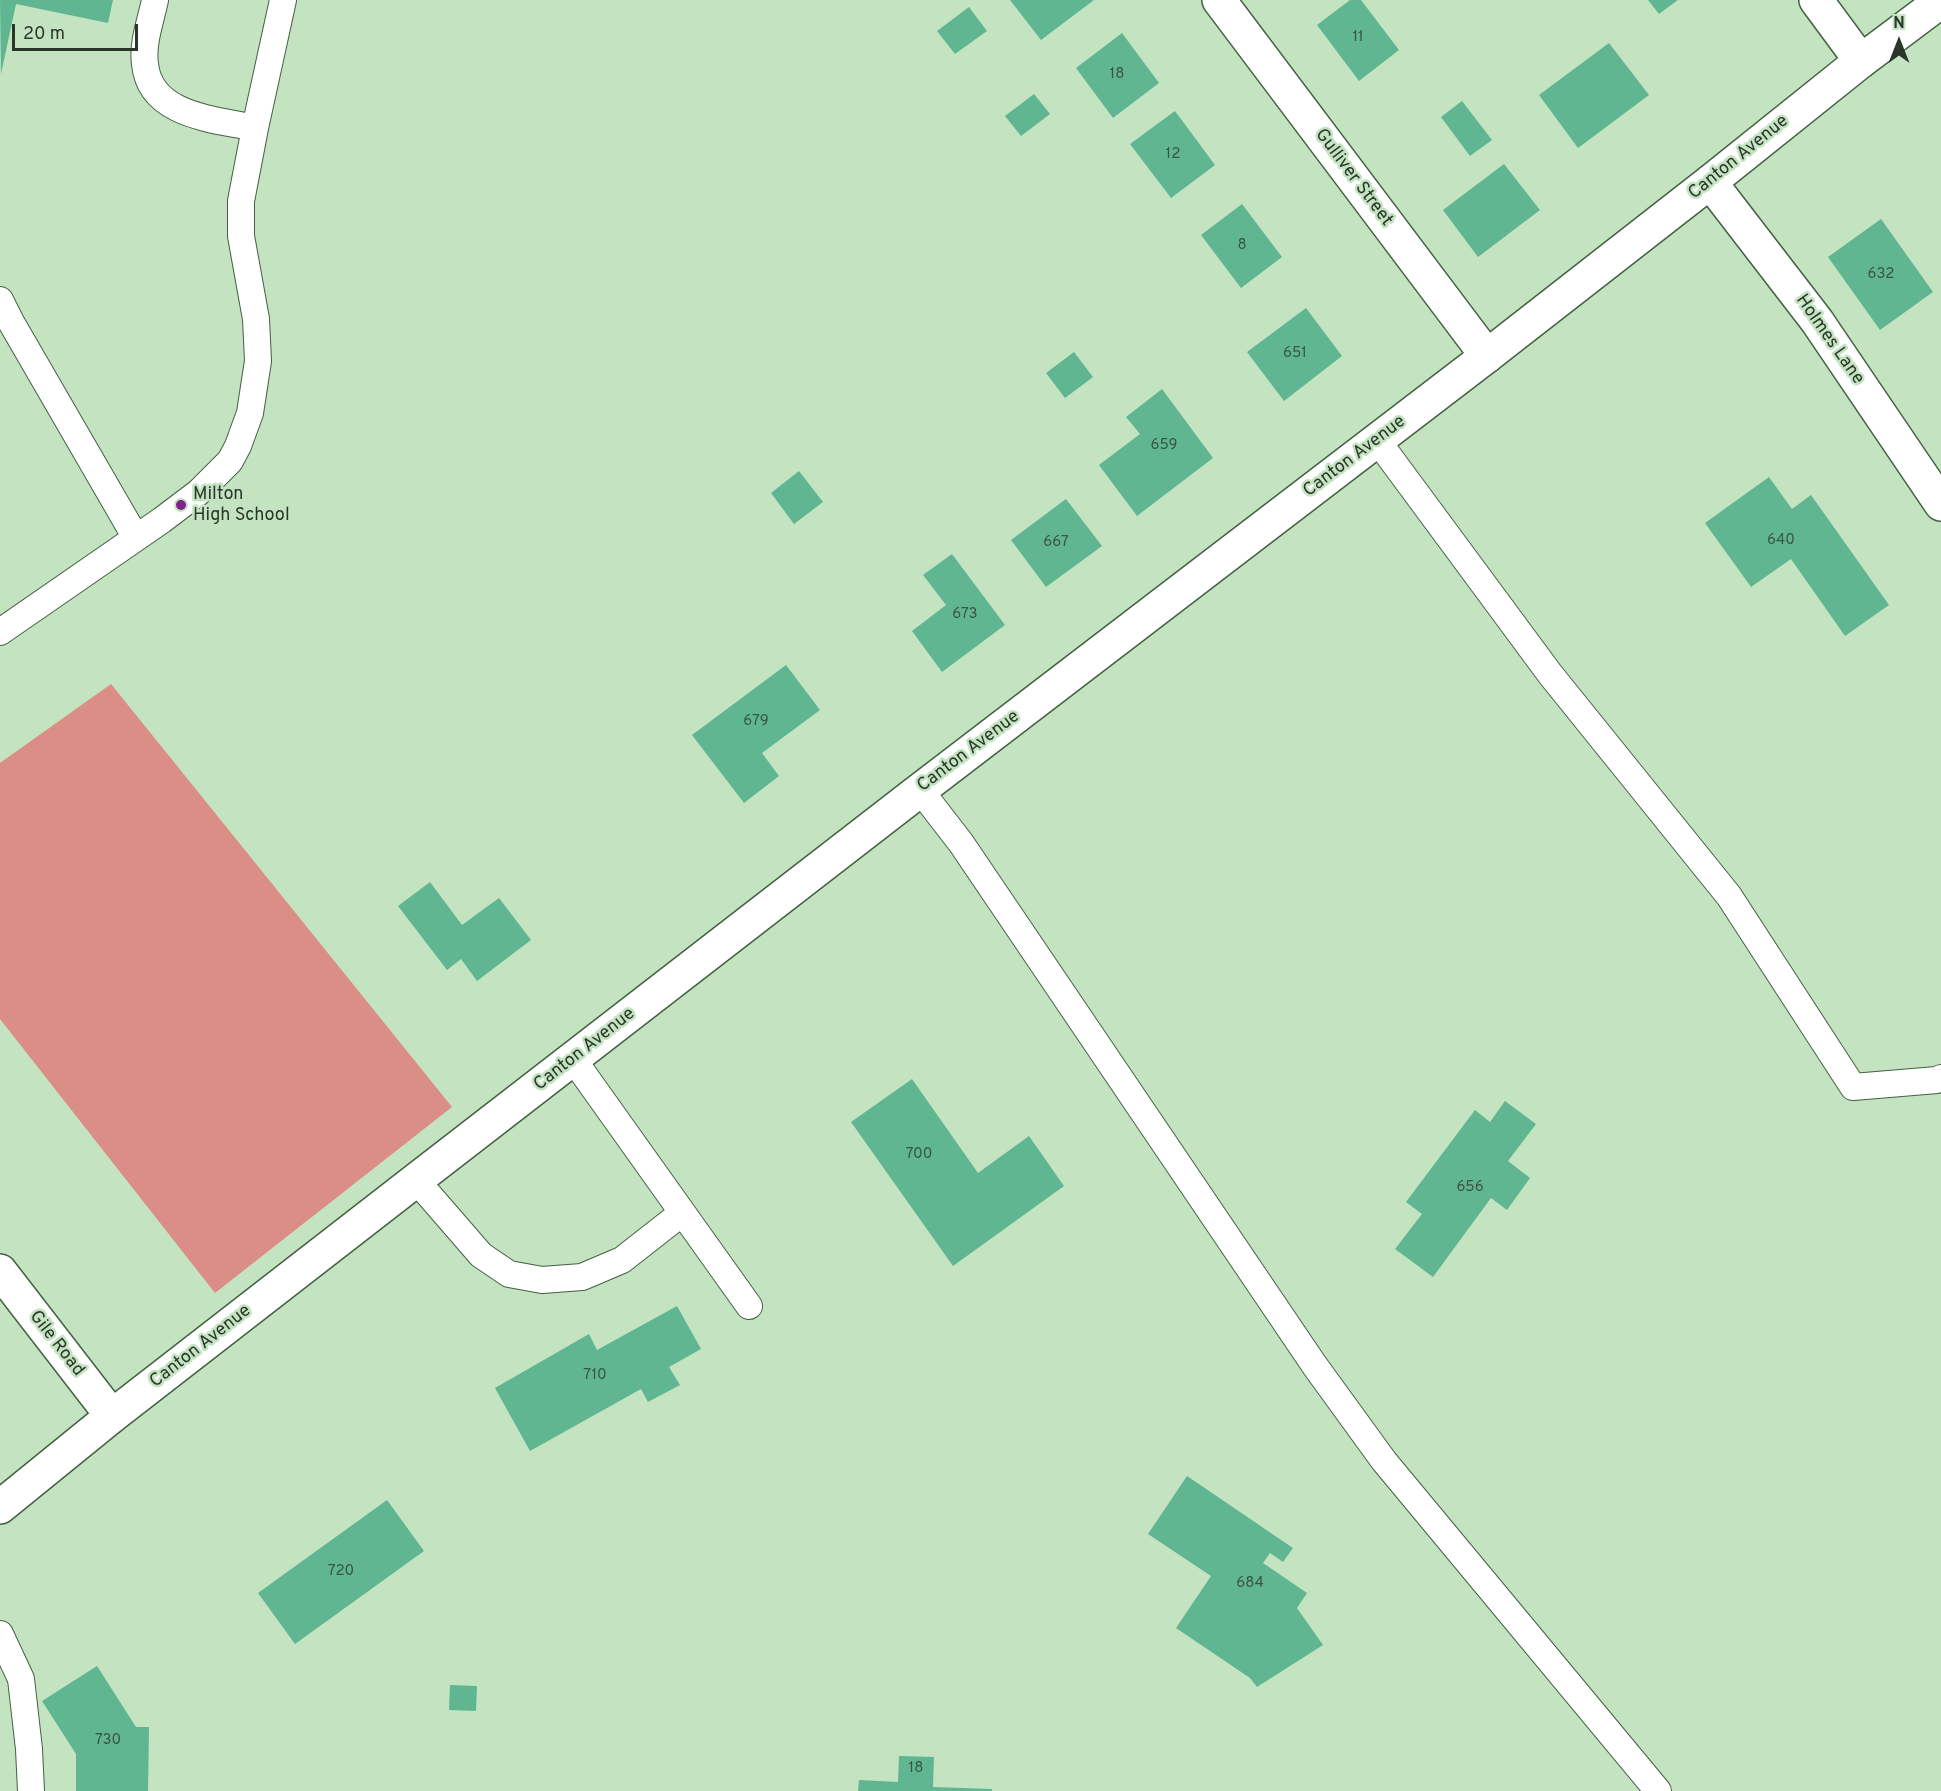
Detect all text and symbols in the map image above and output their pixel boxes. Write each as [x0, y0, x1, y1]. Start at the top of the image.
scale bar [15, 12, 141, 50]
north arrow [1869, 12, 1929, 72]
text: N [1893, 14, 1905, 34]
text: 20 m [23, 23, 65, 46]
house number: 11 [1352, 29, 1364, 47]
house number: 18 [1110, 66, 1124, 84]
street label: Canton Avenue [1685, 111, 1793, 205]
street label: Gulliver Street [1309, 125, 1397, 231]
house number: 12 [1166, 146, 1180, 164]
house number: 8 [1237, 237, 1247, 255]
house number: 632 [1868, 266, 1894, 284]
street label: Holmes Lane [1790, 291, 1868, 389]
house number: 651 [1283, 345, 1307, 363]
street label: Canton Avenue [1300, 412, 1410, 502]
house number: 659 [1150, 437, 1178, 455]
place label: Milton High School [193, 484, 290, 526]
marker: Milton High School [174, 498, 188, 512]
house number: 640 [1767, 532, 1795, 550]
house number: 667 [1043, 534, 1069, 552]
house number: 673 [952, 606, 978, 624]
street label: Canton Avenue [914, 707, 1024, 797]
house number: 679 [743, 713, 769, 731]
street label: Canton Avenue [530, 1004, 640, 1096]
house number: 700 [906, 1146, 932, 1164]
house number: 656 [1456, 1179, 1484, 1197]
street label: Canton Avenue [146, 1301, 256, 1393]
street label: Gile Road [24, 1307, 88, 1381]
house number: 710 [583, 1367, 607, 1385]
house number: 720 [328, 1563, 354, 1581]
house number: 684 [1236, 1575, 1264, 1593]
house number: 730 [95, 1732, 121, 1750]
house number: 18 [909, 1760, 923, 1778]

